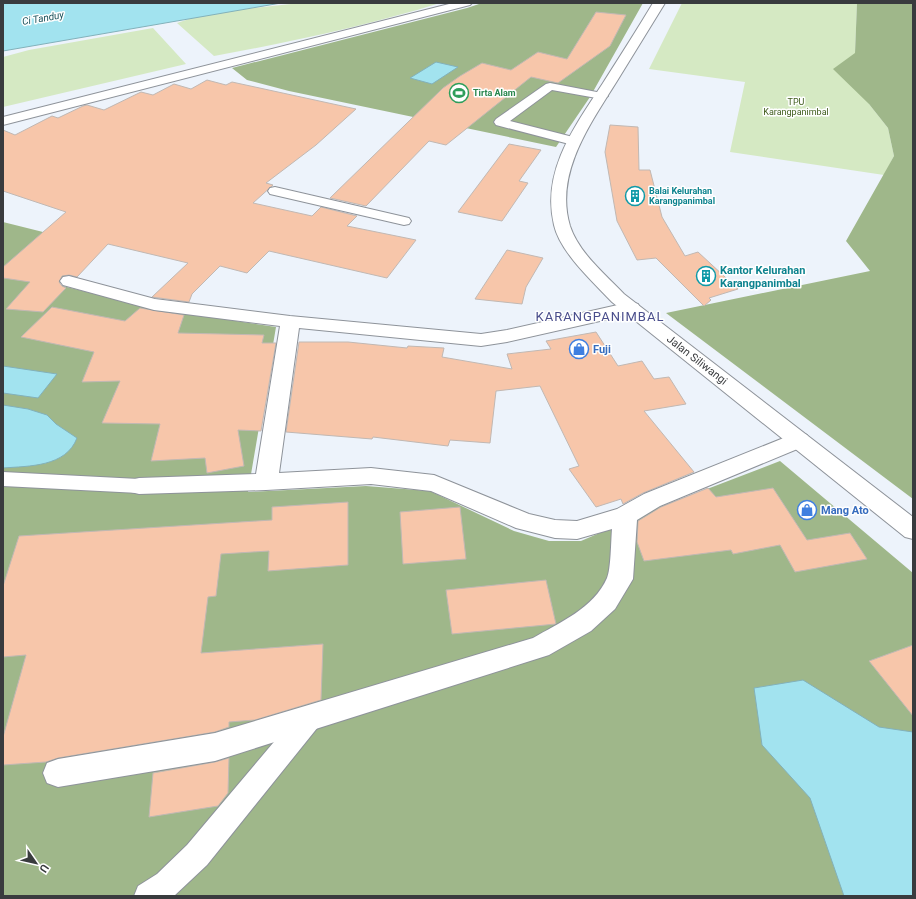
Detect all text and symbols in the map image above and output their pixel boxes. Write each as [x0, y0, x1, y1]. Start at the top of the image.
water label: Ci Tanduy [21, 9, 65, 27]
sports icon: Tirta Alam [448, 82, 470, 104]
place label: Tirta Alam [473, 88, 516, 98]
park label: TPU Karangpanimbal [763, 97, 829, 117]
building icon: Balai Kelurahan Karangpanimbal [624, 185, 646, 207]
place label: Balai Kelurahan Karangpanimbal [649, 186, 715, 206]
place label: Kantor Kelurahan Karangpanimbal [720, 264, 805, 290]
building icon: Kantor Kelurahan Karangpanimbal [695, 265, 717, 287]
district label: KARANGPANIMBAL [536, 309, 664, 324]
street label: Jalan Siliwangi [664, 332, 730, 388]
shop icon: Fuji [568, 338, 590, 360]
place label: Fuji [593, 343, 611, 356]
shop icon: Mang Ato [796, 499, 818, 521]
place label: Mang Ato [821, 504, 869, 517]
north arrow [16, 843, 56, 883]
text: U [36, 862, 51, 875]

